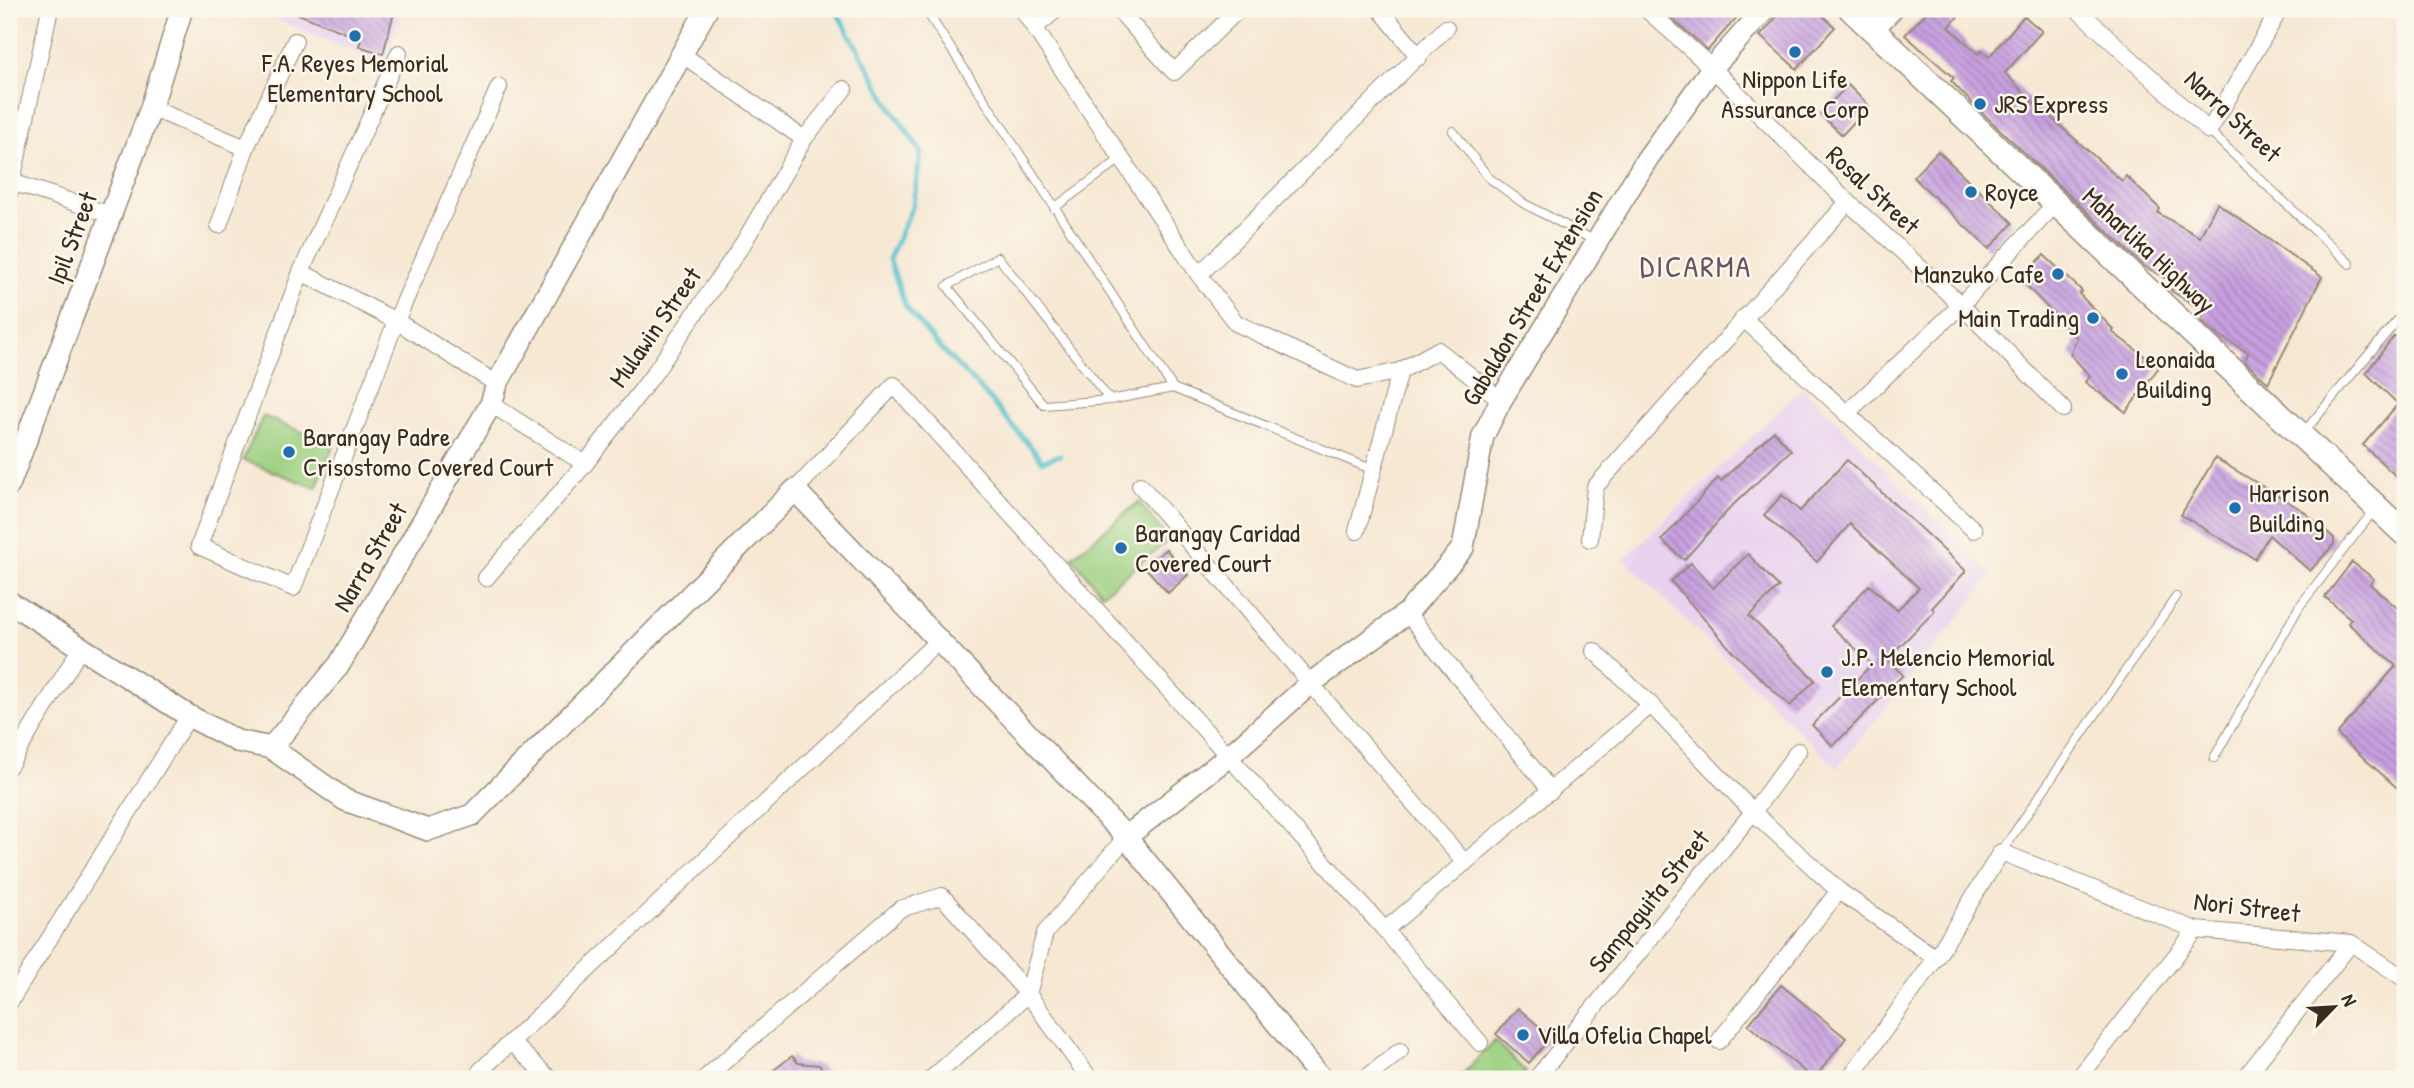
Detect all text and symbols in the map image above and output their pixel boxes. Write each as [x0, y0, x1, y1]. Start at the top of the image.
marker: F.A. Reyes Memorial Elementary School [347, 28, 363, 44]
marker: Nippon Life Assurance Corp [1787, 44, 1803, 60]
place label: F.A. Reyes Memorial Elementary School [261, 45, 448, 110]
place label: Nippon Life Assurance Corp [1721, 61, 1869, 126]
street label: Narra Street [2177, 62, 2290, 170]
place label: JRS Express [1994, 86, 2108, 121]
marker: JRS Express [1972, 96, 1988, 112]
street label: Rosal Street [1819, 137, 1928, 243]
place label: Royce [1985, 174, 2039, 209]
street label: Maharlika Highway [2075, 179, 2224, 320]
street label: Gabaldon Street Extension [1453, 182, 1610, 412]
marker: Royce [1963, 184, 1979, 200]
street label: Ipil Street [38, 186, 106, 289]
district label: DICARMA [1640, 246, 1752, 286]
place label: Manzuko Cafe [1914, 256, 2044, 291]
street label: Mulawin Street [600, 259, 709, 394]
marker: Manzuko Cafe [2050, 266, 2066, 282]
place label: Main Trading [1958, 300, 2079, 335]
marker: Main Trading [2085, 310, 2101, 326]
place label: Leonaida Building [2136, 341, 2215, 406]
marker: Leonaida Building [2114, 366, 2130, 382]
place label: Barangay Padre Crisostomo Covered Court [303, 419, 554, 484]
marker: Barangay Padre Crisostomo Covered Court [281, 444, 297, 460]
place label: Harrison Building [2249, 475, 2329, 540]
street label: Narra Street [324, 495, 415, 618]
marker: Harrison Building [2227, 500, 2243, 516]
place label: Barangay Caridad Covered Court [1135, 515, 1300, 580]
marker: Barangay Caridad Covered Court [1113, 540, 1129, 556]
place label: J.P. Melencio Memorial Elementary School [1841, 639, 2054, 704]
marker: J.P. Melencio Memorial Elementary School [1819, 664, 1835, 680]
street label: Sampaguita Street [1580, 821, 1718, 980]
street label: Nori Street [2192, 883, 2303, 931]
north arrow [2298, 972, 2368, 1042]
text: N [2335, 990, 2363, 1010]
place label: Villa Ofelia Chapel [1537, 1017, 1712, 1052]
marker: Villa Ofelia Chapel [1515, 1027, 1531, 1043]

